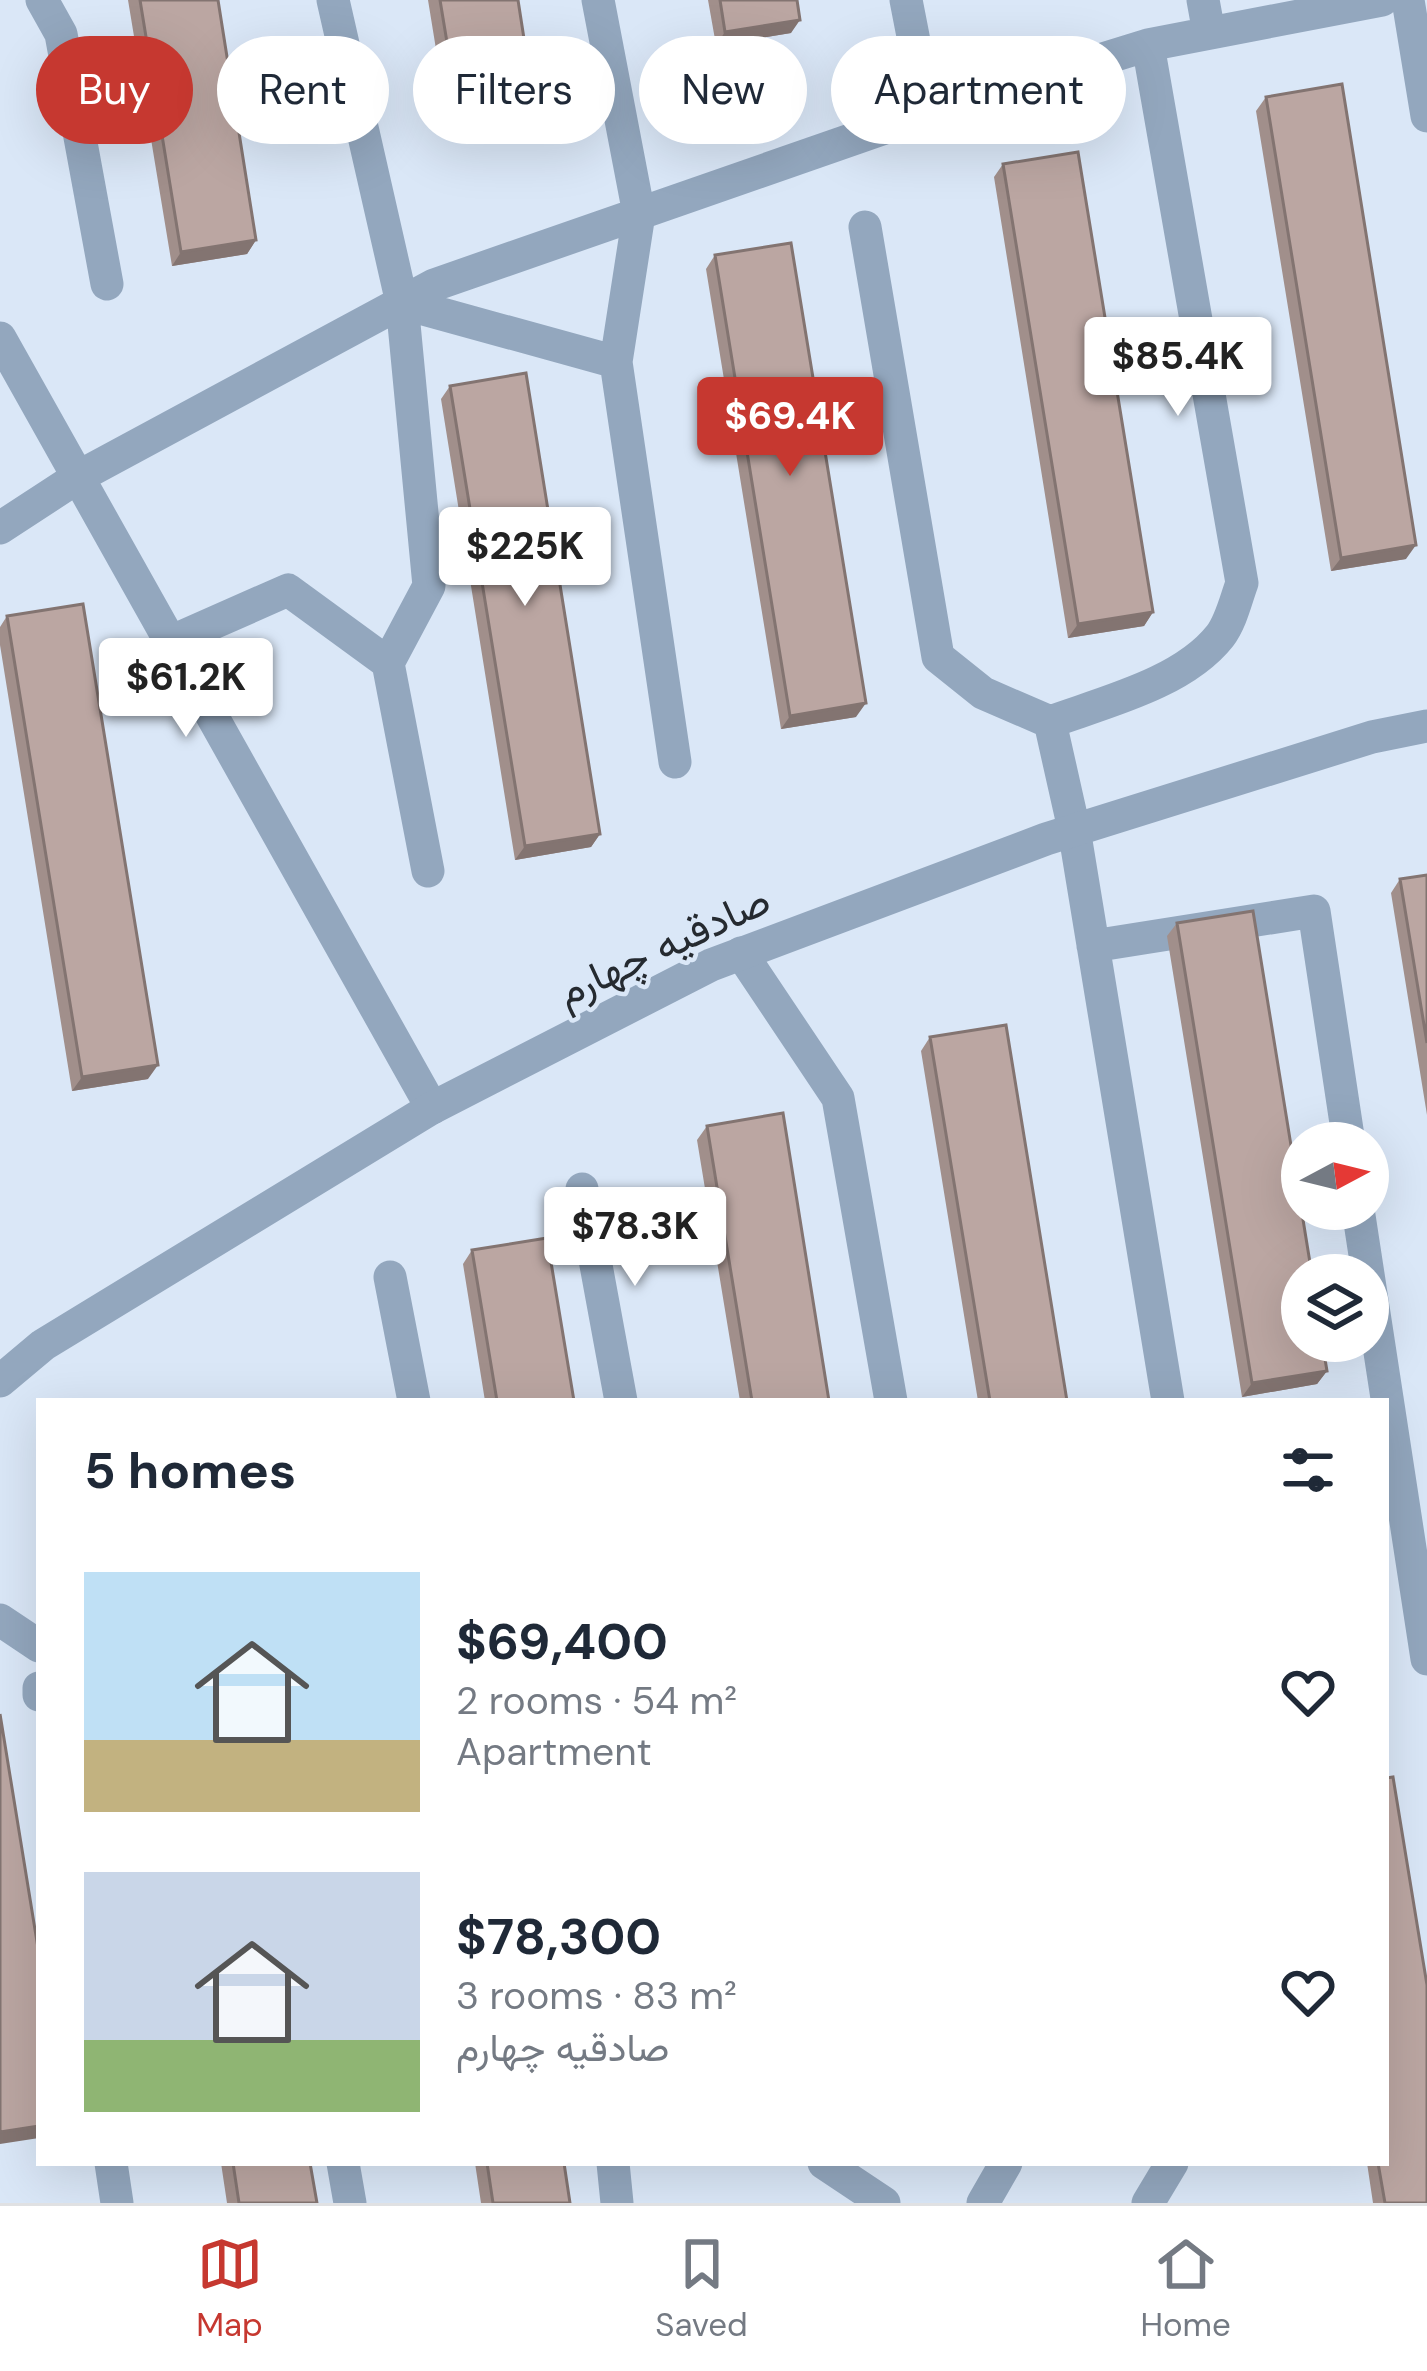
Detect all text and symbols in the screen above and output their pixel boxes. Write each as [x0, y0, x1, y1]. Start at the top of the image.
chip: Buy [36, 36, 193, 144]
chip: Rent [217, 36, 389, 144]
chip: Filters [413, 36, 615, 144]
chip: New [639, 36, 807, 144]
chip: Apartment [831, 36, 1126, 144]
pin: $85.4K [1080, 317, 1276, 419]
text: $85.4K [1111, 330, 1245, 381]
pin: $69.4K [692, 377, 888, 479]
text: $69.4K [724, 390, 856, 441]
pin: $225K [441, 507, 609, 609]
text: $225K [466, 520, 584, 571]
pin: $61.2K [88, 638, 284, 740]
text: $61.2K [126, 651, 246, 702]
street label: صادقیه چهارم [547, 872, 779, 1020]
north arrow [1281, 1122, 1389, 1230]
map controls [1281, 1122, 1389, 1362]
pin: $78.3K [537, 1187, 733, 1289]
text: $78.3K [571, 1200, 699, 1251]
button: layers [1281, 1254, 1389, 1362]
text: 5 homes [84, 1437, 296, 1504]
icon: filters [1275, 1437, 1341, 1503]
text: $69,400 [456, 1608, 668, 1675]
icon: home [180, 1620, 324, 1764]
icon: heart [1275, 1659, 1341, 1725]
text: 2 rooms · 54 m² [456, 1675, 737, 1726]
text: Apartment [456, 1726, 652, 1777]
text: $78,300 [456, 1903, 661, 1970]
icon: home [180, 1920, 324, 2064]
icon: heart [1275, 1959, 1341, 2025]
text: 3 rooms · 83 m² [456, 1970, 737, 2021]
text: صادقیه چهارم [456, 2022, 669, 2073]
tab: Map [196, 2231, 263, 2346]
tab: Saved [655, 2231, 748, 2346]
tab: Home [1140, 2231, 1231, 2346]

